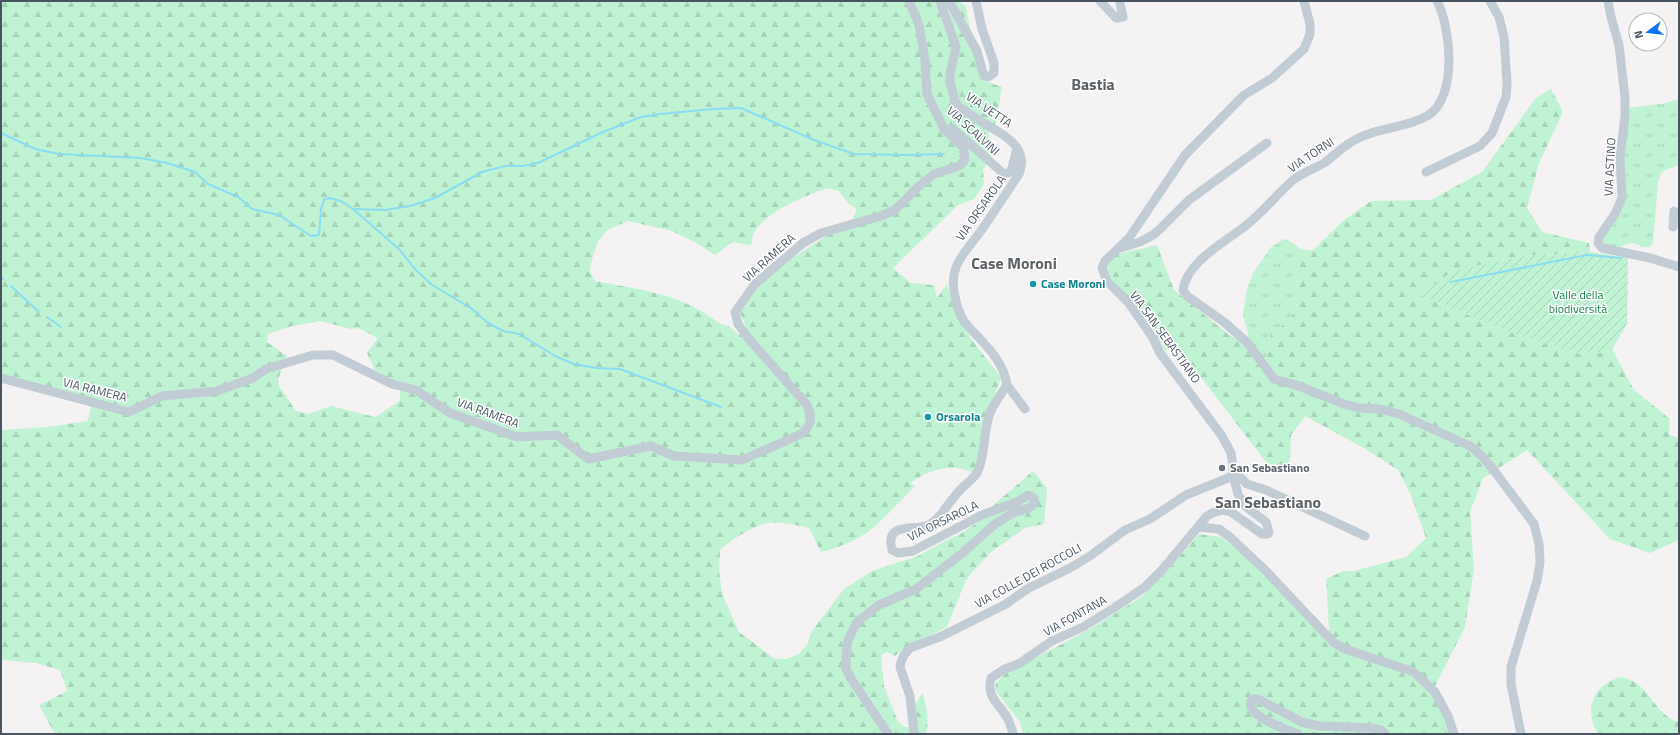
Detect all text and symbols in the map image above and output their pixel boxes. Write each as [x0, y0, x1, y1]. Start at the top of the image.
north arrow [1628, 12, 1668, 52]
text: N [1630, 29, 1647, 40]
district label: Bastia [1071, 72, 1115, 96]
street label: VIA VETTA [962, 87, 1016, 132]
street label: VIA SCALVINI [942, 102, 1004, 160]
street label: VIA TORNI [1284, 132, 1338, 177]
street label: VIA ASTINO [1598, 137, 1621, 197]
street label: VIA ORSAROLA [951, 171, 1010, 245]
street label: VIA RAMERA [738, 229, 799, 287]
district label: Case Moroni [971, 251, 1057, 275]
place label: Case Moroni [1041, 274, 1105, 293]
marker: Case Moroni [1028, 279, 1038, 289]
park label: Valle della biodiversità [1549, 285, 1607, 318]
street label: VIA SAN SEBASTIANO [1125, 286, 1206, 387]
street label: VIA RAMERA [61, 372, 129, 407]
street label: VIA RAMERA [454, 392, 522, 433]
place label: Orsarola [936, 407, 980, 426]
marker: Orsarola [923, 412, 933, 422]
place label: San Sebastiano [1230, 458, 1310, 477]
marker: San Sebastiano [1217, 463, 1227, 473]
district label: San Sebastiano [1215, 490, 1321, 514]
street label: VIA ORSAROLA [904, 495, 981, 546]
street label: VIA COLLE DEI ROCCOLI [971, 538, 1085, 613]
street label: VIA FONTANA [1039, 590, 1110, 641]

